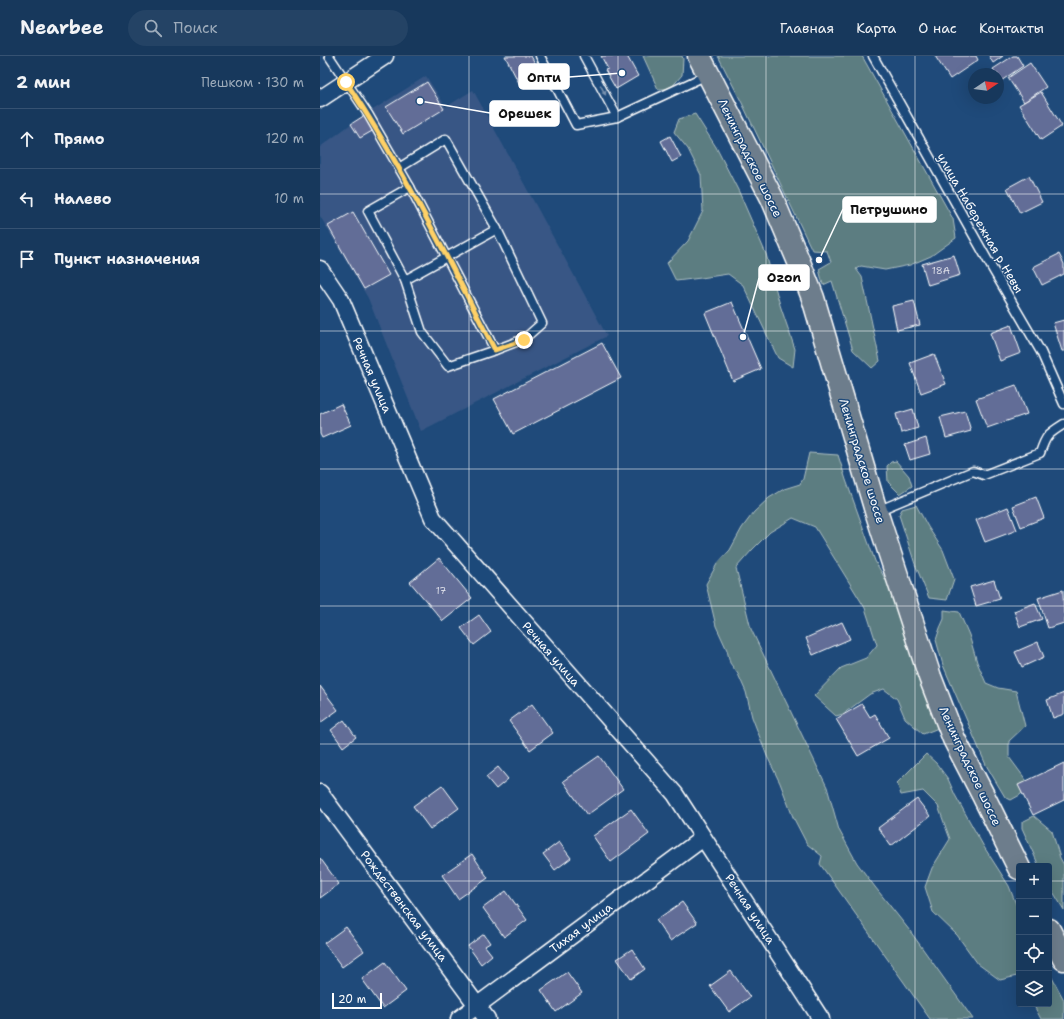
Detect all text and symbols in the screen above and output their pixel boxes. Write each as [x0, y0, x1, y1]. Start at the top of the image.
search box [128, 10, 408, 46]
text: Nearbee [20, 15, 104, 40]
icon: search [142, 17, 164, 39]
text: Поиск [174, 18, 217, 38]
text: Главная [780, 19, 834, 37]
text: Карта [856, 19, 896, 37]
text: О нас [918, 19, 957, 37]
text: Контакты [979, 19, 1044, 37]
callout: Опти [519, 64, 569, 89]
north arrow [968, 68, 1004, 104]
text: Опти [527, 69, 561, 86]
text: 2 мин [16, 71, 71, 93]
route start [337, 73, 355, 91]
text: Пешком · 130 m [201, 74, 304, 91]
one-way arrow [600, 85, 606, 96]
street label: Ленинградское шоссе [714, 96, 786, 220]
callout: Орешек [490, 101, 559, 126]
text: Орешек [498, 105, 552, 122]
icon: ahead [16, 128, 38, 150]
text: Прямо [54, 129, 104, 149]
text: 120 m [266, 130, 304, 147]
street label: улица Набережная р Невы [933, 150, 1027, 296]
icon: left [16, 188, 38, 210]
text: Налево [54, 189, 112, 209]
text: 10 m [274, 190, 304, 207]
callout: Петрушино [843, 197, 936, 222]
text: Петрушино [850, 201, 928, 218]
icon: arrive [16, 248, 38, 270]
text: Пункт назначения [54, 249, 200, 269]
house number: 18А [932, 264, 950, 277]
callout: Ozon [759, 265, 809, 290]
text: Ozon [767, 269, 801, 286]
route end [515, 331, 533, 349]
street label: Речная улица [349, 335, 395, 416]
street label: Ленинградское шоссе [835, 397, 889, 526]
house number: 17 [436, 584, 446, 597]
street label: Речная улица [518, 618, 584, 690]
street label: Ленинградское шоссе [935, 704, 1005, 828]
street label: Рождественская улица [357, 847, 451, 965]
map controls [1016, 863, 1052, 1007]
button: + [1016, 863, 1052, 899]
street label: Речная улица [721, 871, 779, 948]
street label: Тихая улица [546, 899, 616, 957]
button: − [1016, 899, 1052, 935]
button: locate [1016, 935, 1052, 971]
button: layers [1016, 971, 1052, 1007]
scale bar [332, 991, 382, 1010]
text: 20 m [338, 992, 366, 1007]

